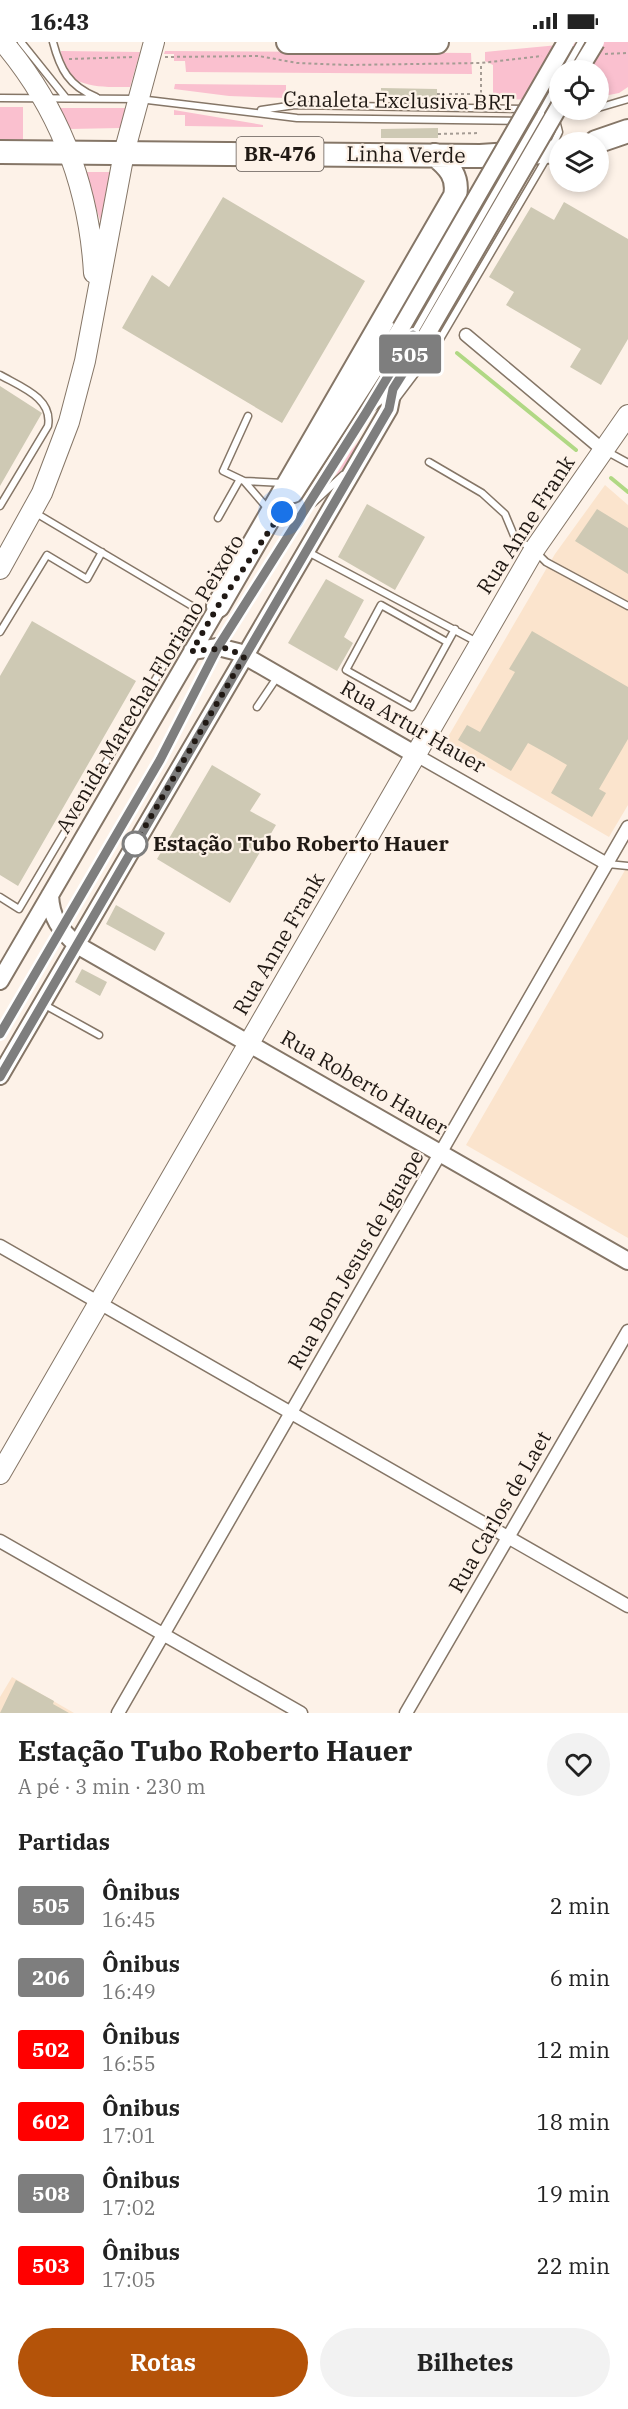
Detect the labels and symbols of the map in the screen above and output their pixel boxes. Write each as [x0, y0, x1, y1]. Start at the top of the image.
street label: Canaleta Exclusiva BRT [283, 84, 515, 116]
road number: BR-476 [236, 137, 324, 171]
street label: Linha Verde [346, 139, 466, 169]
line badge: 505 [376, 334, 444, 374]
street label: Rua Anne Frank [470, 449, 581, 599]
your location [267, 497, 297, 527]
street label: Avenida Marechal Floriano Peixoto [49, 529, 250, 838]
street label: Rua Artur Hauer [336, 673, 492, 779]
place label: Estação Tubo Roberto Hauer [153, 829, 449, 857]
marker: Estação Tubo Roberto Hauer [122, 831, 148, 857]
street label: Rua Anne Frank [226, 867, 331, 1020]
street label: Rua Roberto Hauer [276, 1023, 454, 1142]
street label: Rua Bom Jesus de Iguape [281, 1144, 430, 1375]
street label: Rua Carlos de Laet [441, 1426, 557, 1597]

